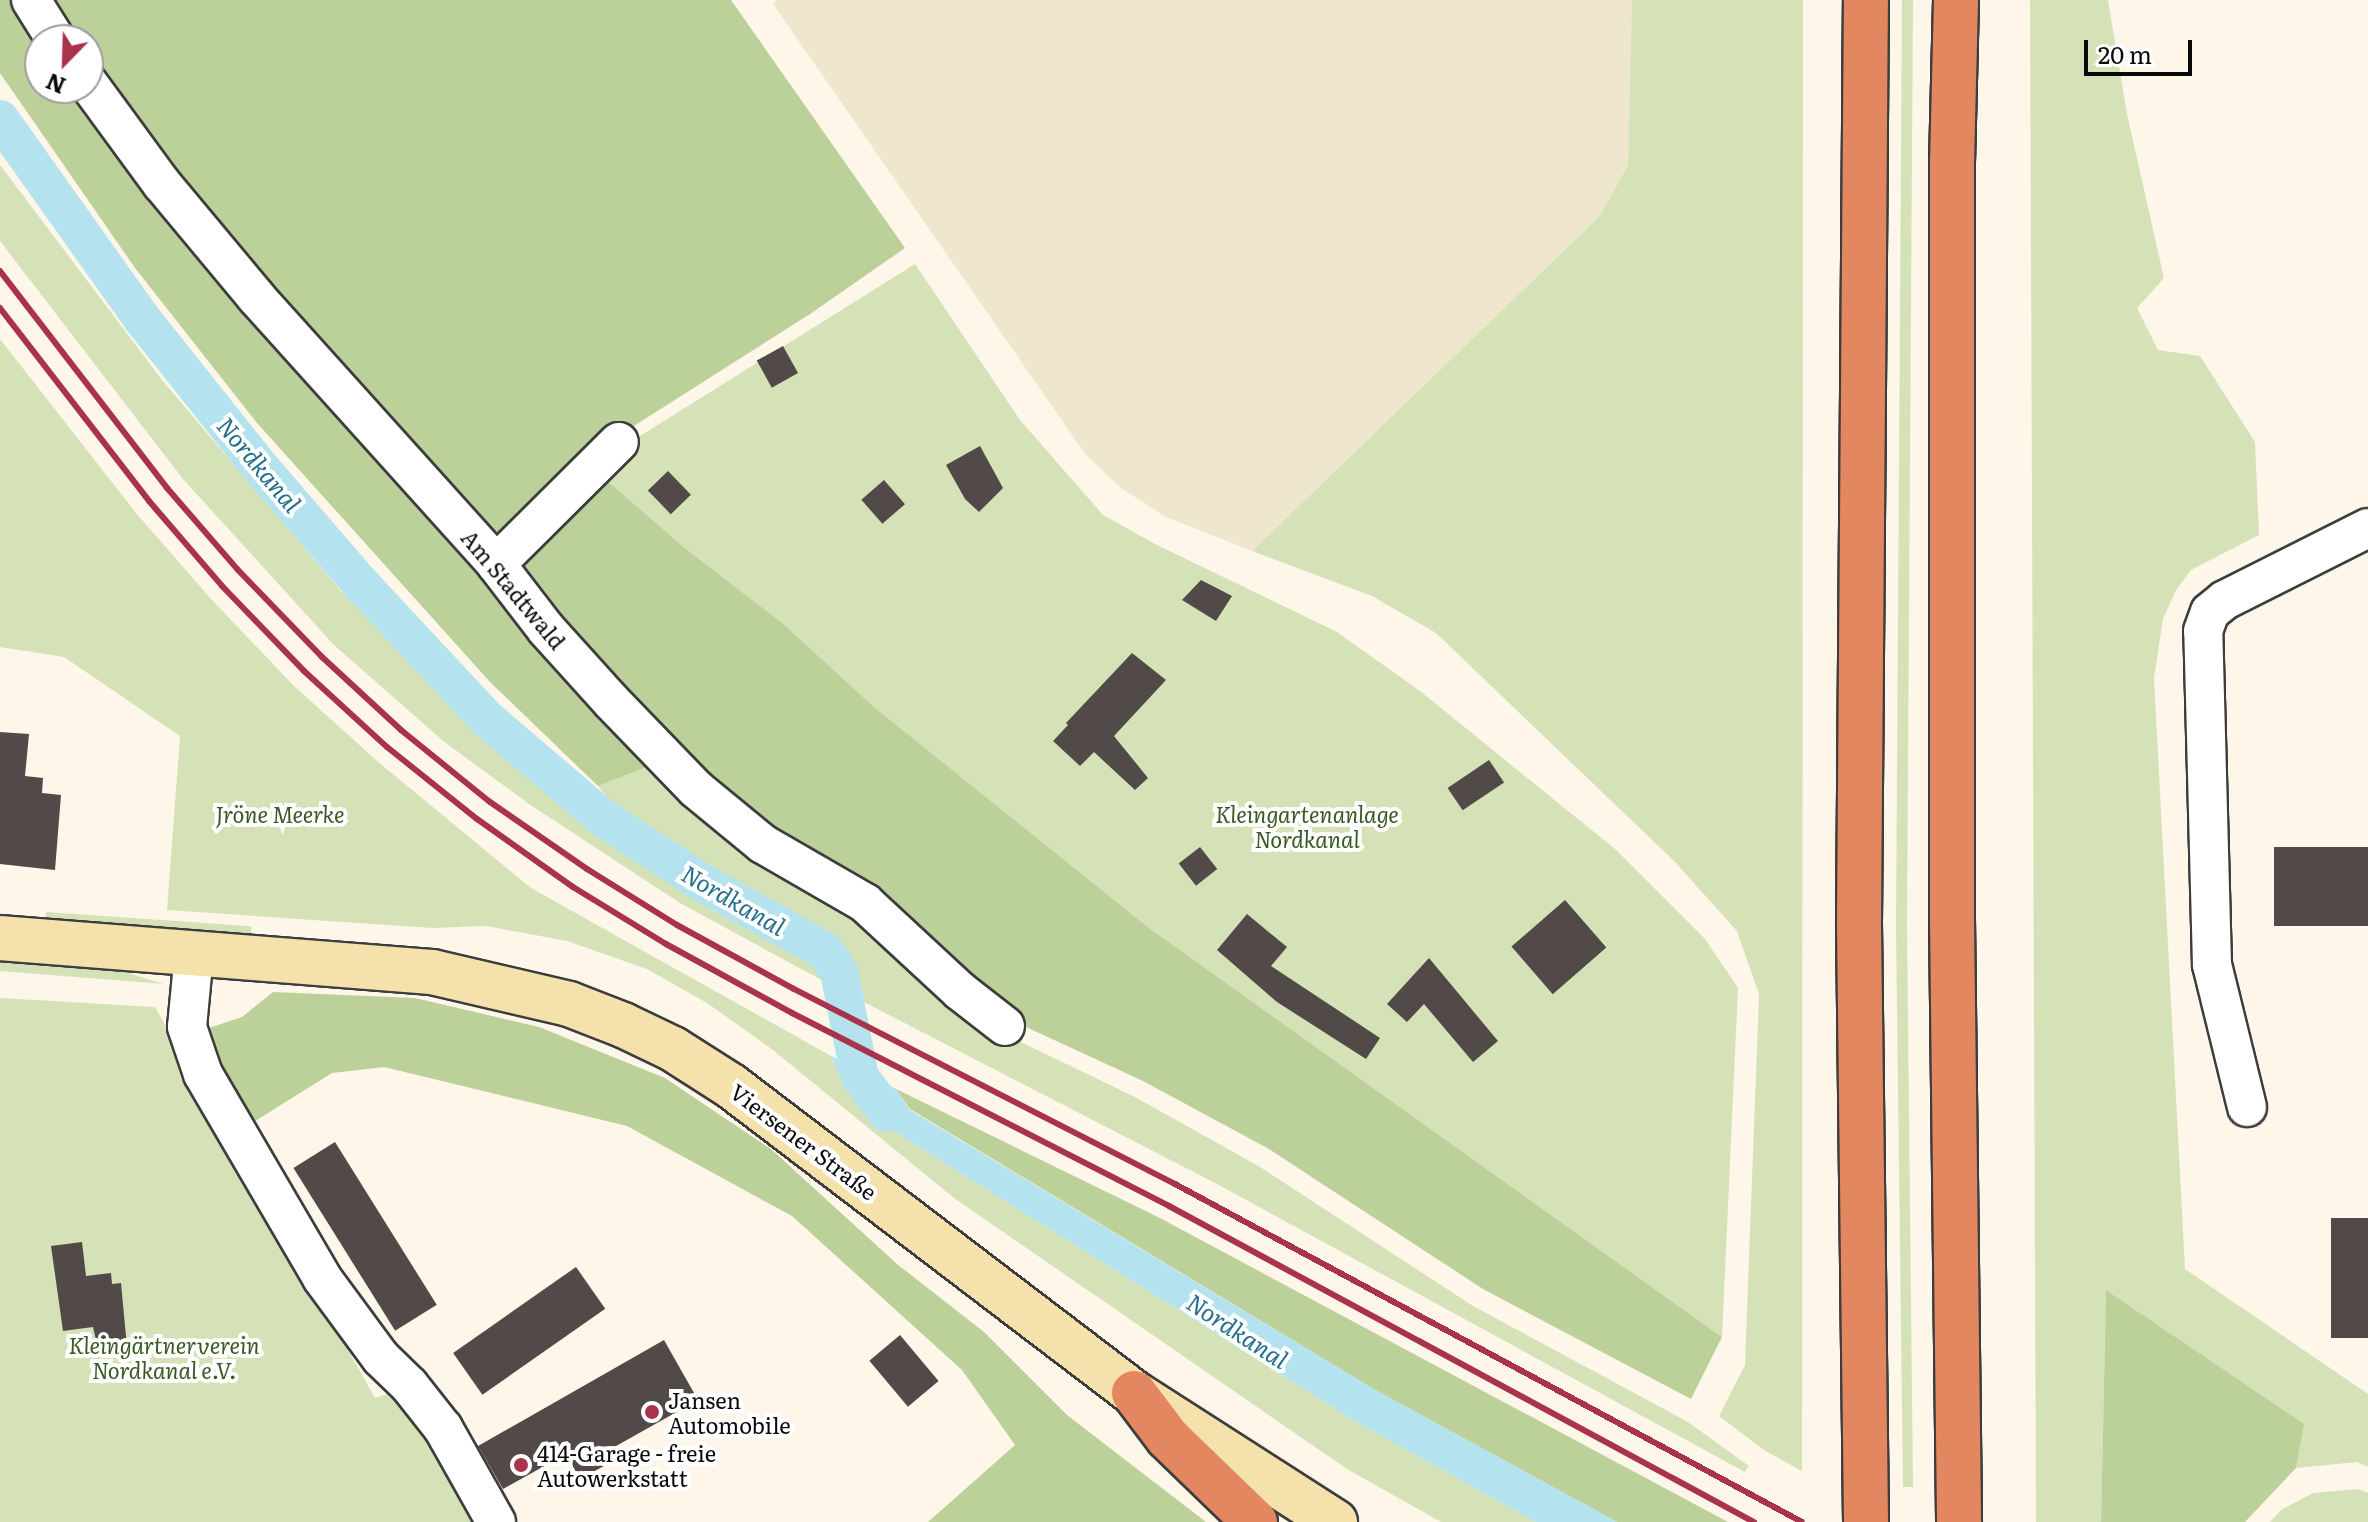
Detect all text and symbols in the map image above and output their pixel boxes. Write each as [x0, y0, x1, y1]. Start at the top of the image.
north arrow [24, 24, 104, 104]
scale bar [2088, 24, 2196, 74]
text: 20 m [2098, 36, 2152, 71]
text: N [40, 66, 70, 104]
water label: Nordkanal [212, 411, 308, 517]
street label: Am Stadtwald [456, 524, 572, 654]
park label: Kleingartenanlage Nordkanal [1215, 800, 1399, 852]
park label: Jröne Meerke [215, 801, 345, 827]
water label: Nordkanal [677, 858, 791, 940]
street label: Viersener Straße [726, 1077, 882, 1205]
water label: Nordkanal [1182, 1287, 1294, 1373]
park label: Kleingärtnerverein Nordkanal e.V. [68, 1331, 260, 1382]
place label: Jansen Automobile [668, 1386, 791, 1438]
marker: Jansen Automobile [643, 1403, 661, 1421]
place label: 414-Garage - freie Autowerkstatt [537, 1439, 716, 1490]
marker: 414-Garage - freie Autowerkstatt [512, 1456, 530, 1474]

